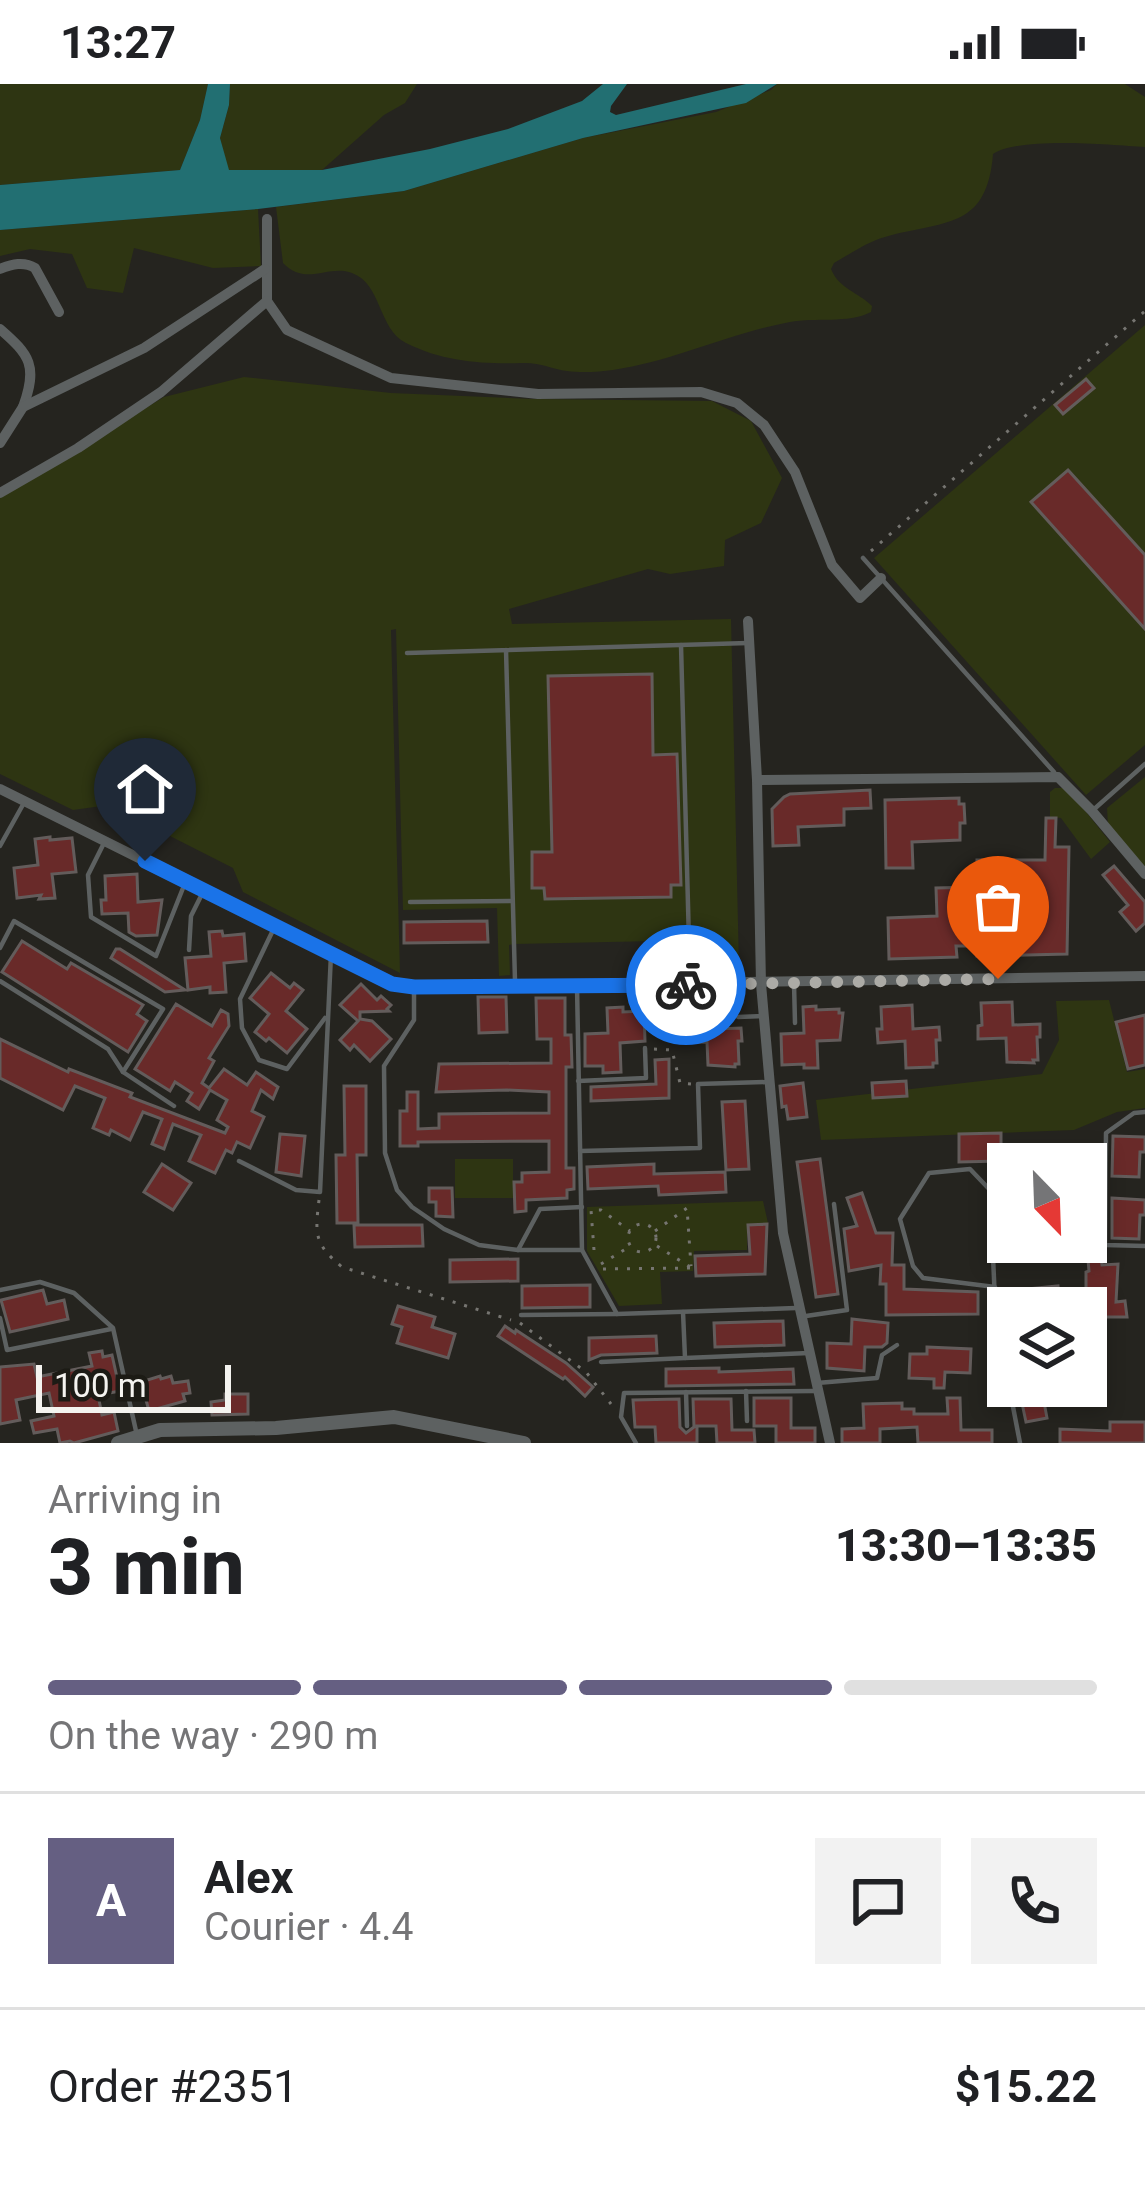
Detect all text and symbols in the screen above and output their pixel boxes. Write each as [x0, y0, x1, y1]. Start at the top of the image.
text: 13:27 [60, 16, 176, 69]
pin [94, 738, 196, 861]
icon: home [112, 756, 178, 822]
pin [947, 856, 1049, 979]
icon: bag [965, 874, 1031, 940]
courier [626, 925, 746, 1045]
icon: bike [653, 952, 719, 1018]
north arrow [987, 1143, 1107, 1263]
map controls [987, 1143, 1107, 1407]
button: layers [987, 1287, 1107, 1407]
scale bar [36, 1359, 231, 1412]
text: 100 m [54, 1366, 147, 1405]
text: Arriving in [48, 1477, 222, 1523]
text: 13:30–13:35 [835, 1519, 1097, 1572]
text: 3 min [48, 1522, 245, 1613]
text: On the way · 290 m [48, 1713, 379, 1759]
button: chat [815, 1838, 941, 1964]
button: phone [971, 1838, 1097, 1964]
text: Alex [204, 1851, 293, 1904]
text: A [96, 1874, 126, 1927]
text: Courier · 4.4 [204, 1904, 413, 1950]
text: Order #2351 [48, 2060, 298, 2113]
text: $15.22 [955, 2060, 1097, 2113]

